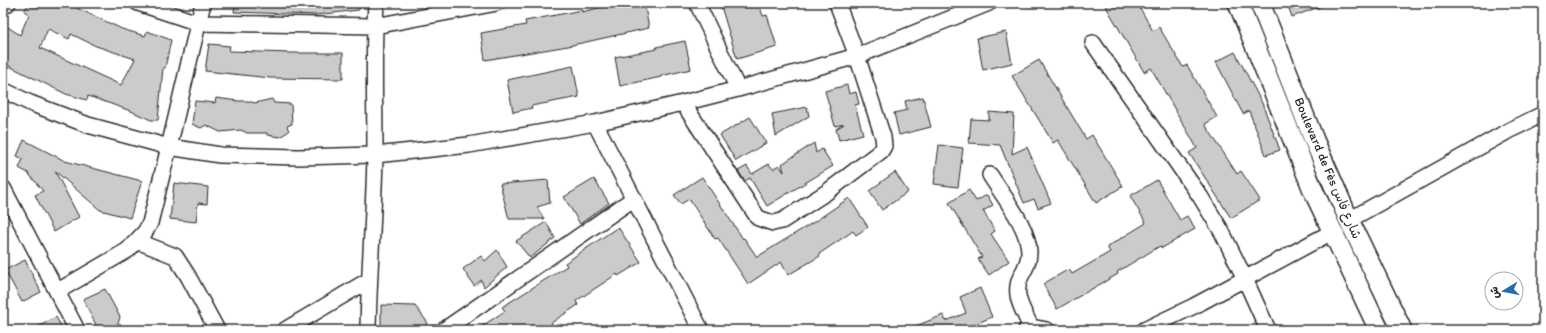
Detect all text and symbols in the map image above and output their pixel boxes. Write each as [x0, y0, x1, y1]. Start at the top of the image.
street label: Boulevard de Fès شارع فاس [1290, 95, 1365, 242]
north arrow [1484, 271, 1524, 311]
text: ش [1487, 286, 1502, 300]

